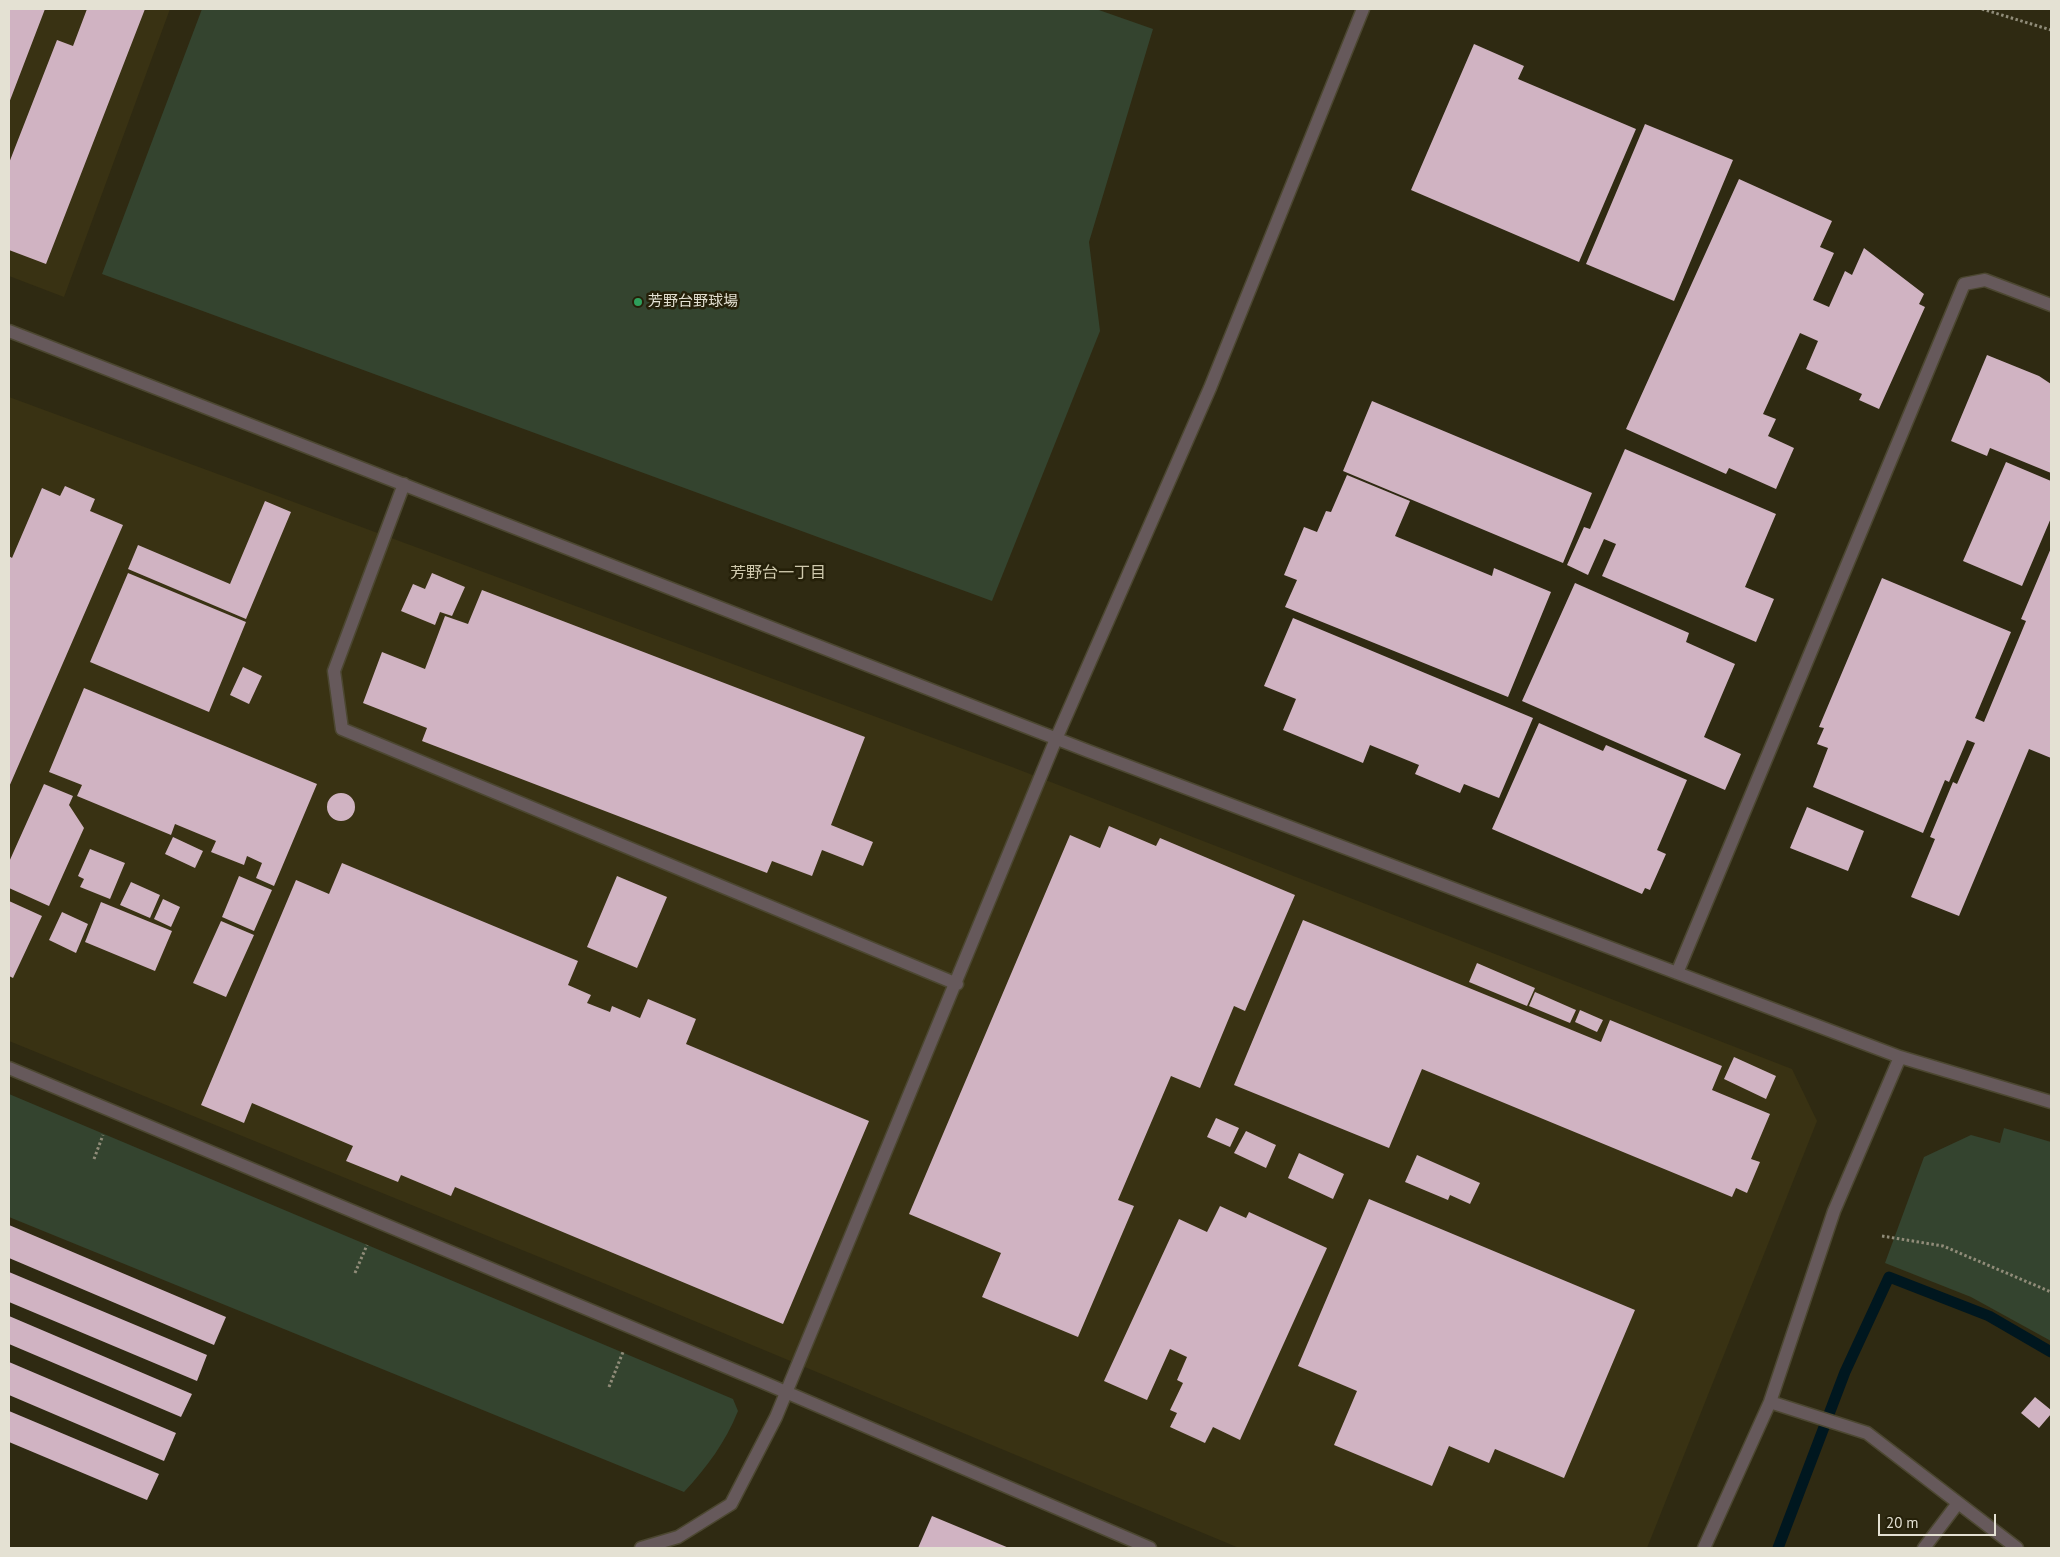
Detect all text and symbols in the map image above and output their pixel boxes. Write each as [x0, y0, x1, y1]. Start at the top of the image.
place label: 芳野台野球場 [648, 293, 738, 311]
marker: 芳野台野球場 [632, 296, 644, 308]
district label: 芳野台一丁目 [730, 563, 826, 583]
scale bar [1880, 1504, 1998, 1536]
text: 20 m [1886, 1513, 1919, 1532]

